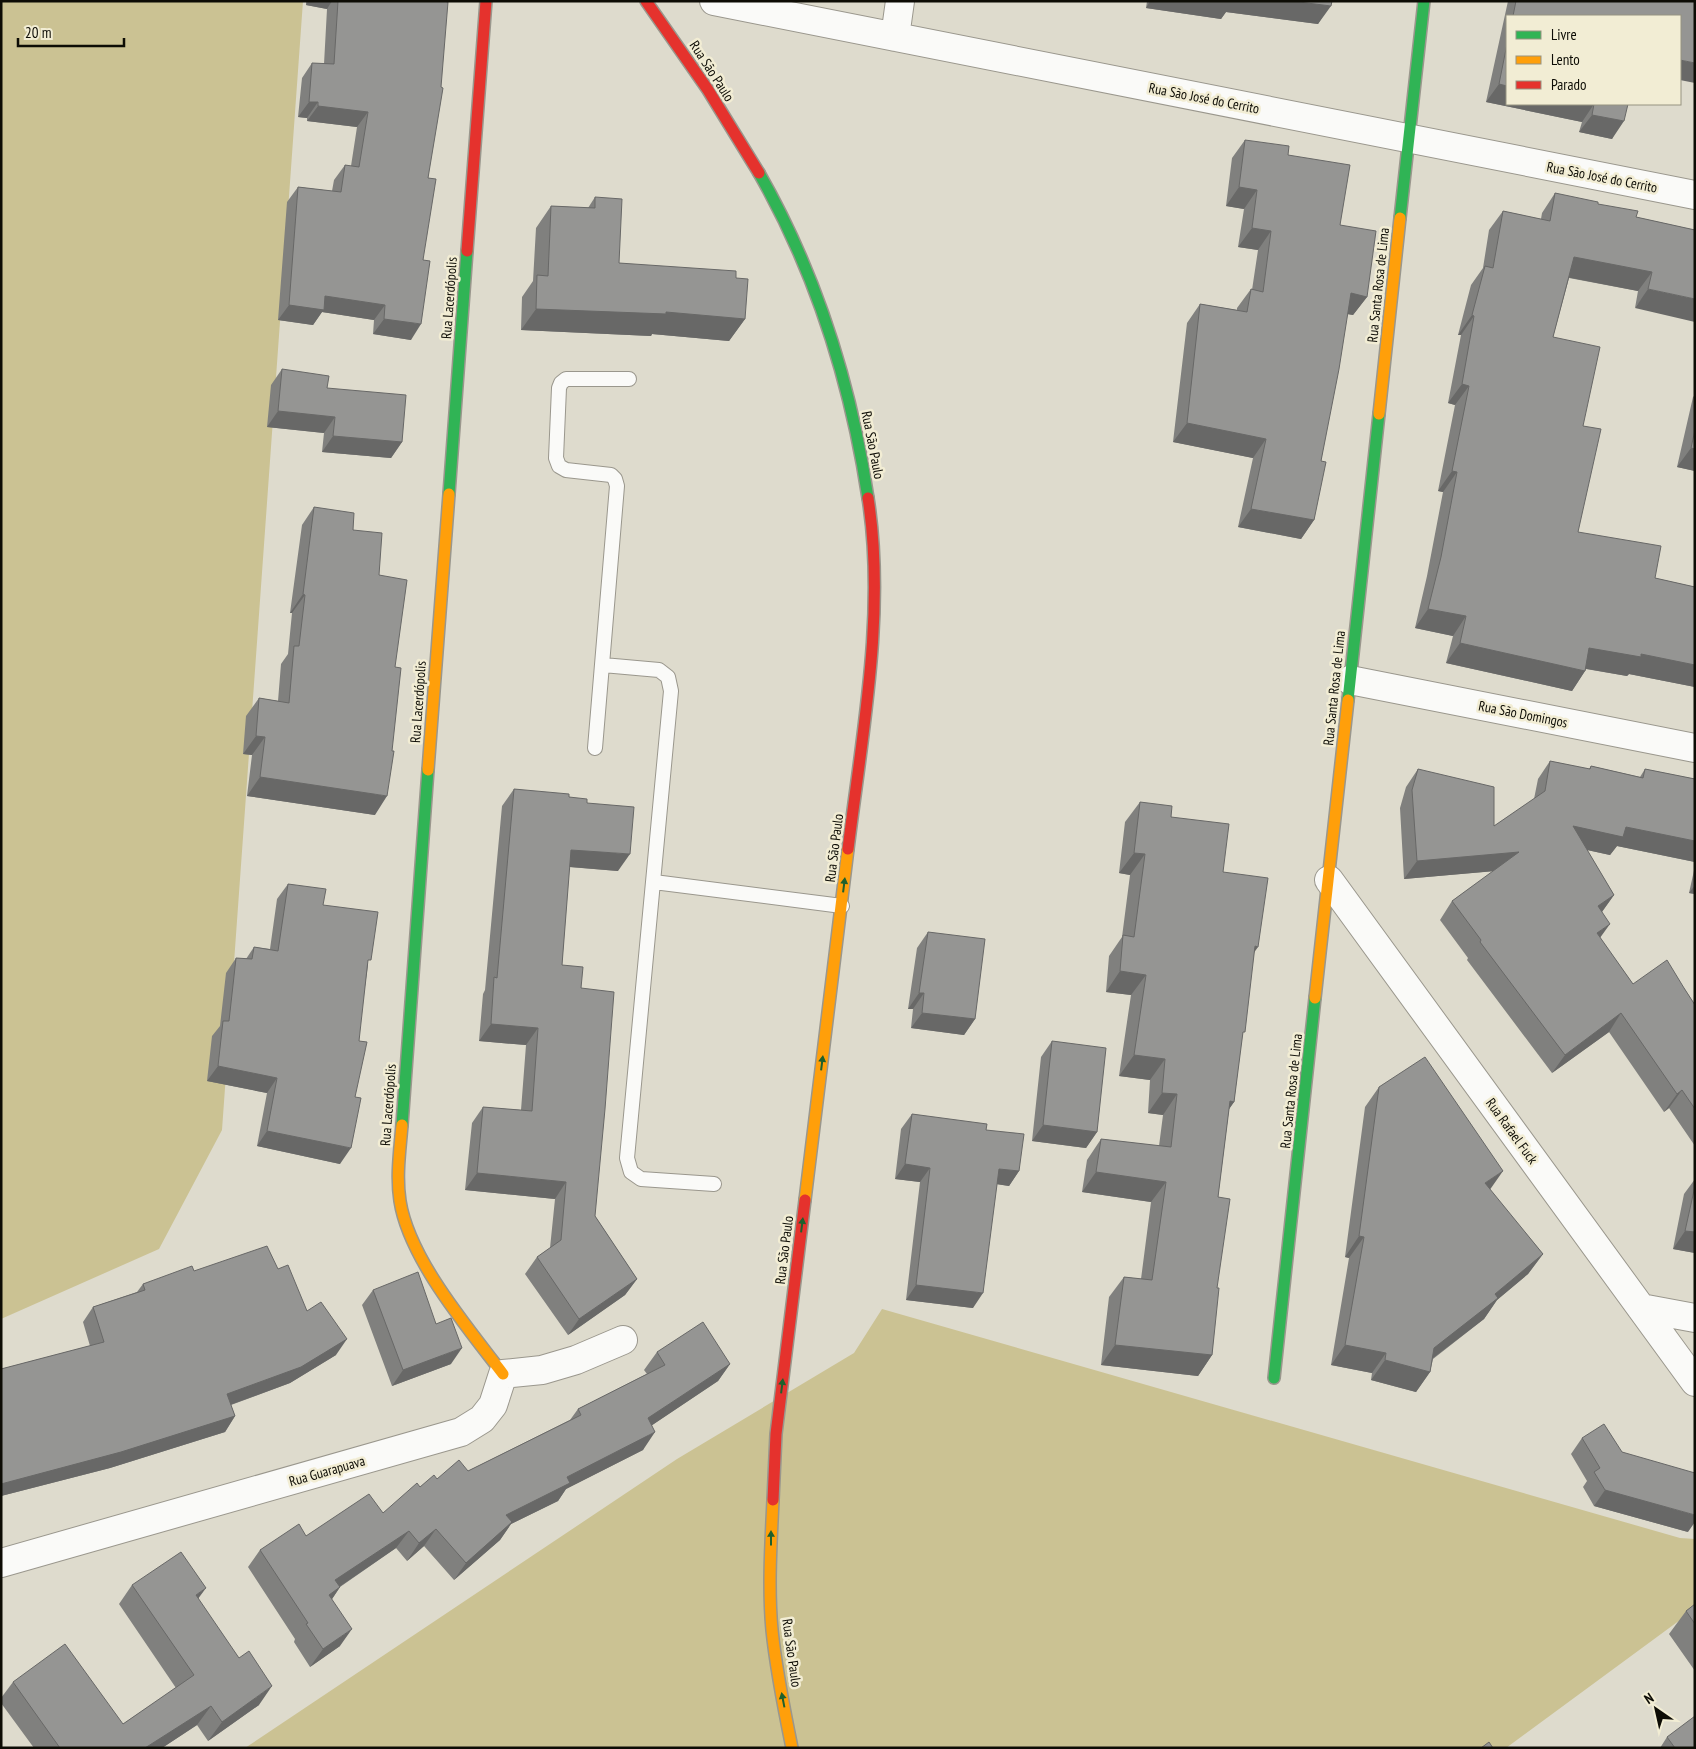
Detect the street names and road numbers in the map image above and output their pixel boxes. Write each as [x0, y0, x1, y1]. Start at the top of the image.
street label: Rua São Paulo [686, 37, 738, 105]
street label: Rua São José do Cerrito [1147, 78, 1261, 118]
street label: Rua São José do Cerrito [1545, 157, 1659, 197]
street label: Rua Santa Rosa de Lima [1363, 227, 1393, 343]
street label: Rua Lacerdópolis [437, 256, 461, 340]
street label: Rua São Paulo [858, 409, 888, 481]
street label: Rua Santa Rosa de Lima [1319, 630, 1349, 746]
street label: Rua Lacerdópolis [406, 660, 430, 744]
street label: Rua São Domingos [1477, 697, 1569, 732]
street label: Rua São Paulo [821, 813, 847, 883]
street label: Rua Santa Rosa de Lima [1276, 1033, 1306, 1149]
street label: Rua Lacerdópolis [376, 1063, 400, 1147]
street label: Rua Rafael Fuck [1482, 1094, 1542, 1168]
street label: Rua São Paulo [771, 1215, 797, 1285]
street label: Rua Guarapuava [287, 1452, 367, 1490]
street label: Rua São Paulo [778, 1618, 806, 1688]

